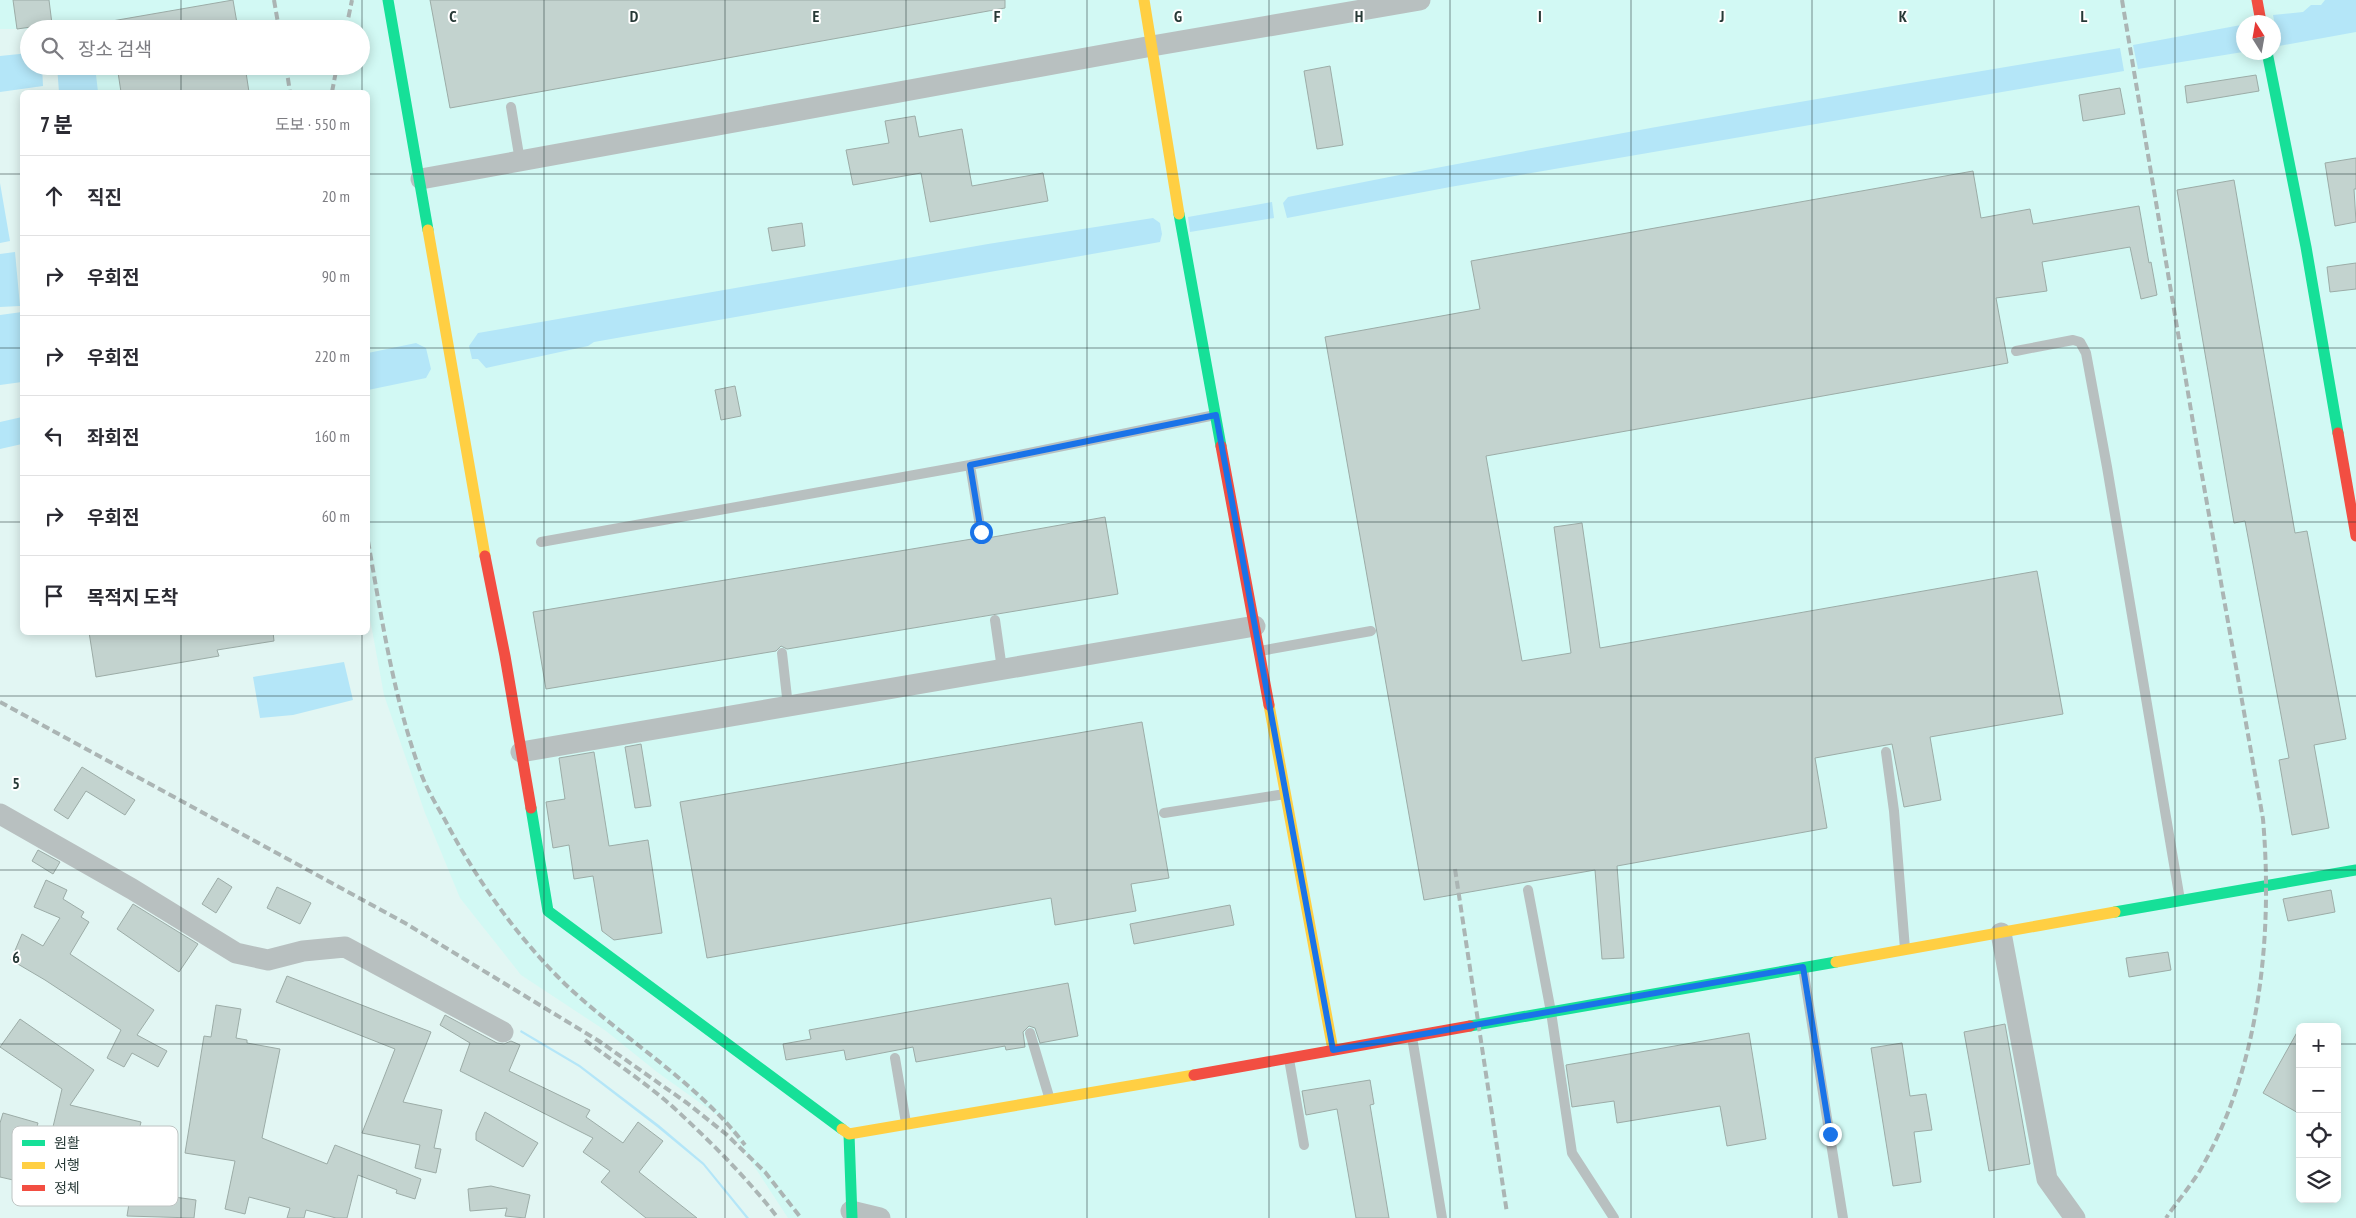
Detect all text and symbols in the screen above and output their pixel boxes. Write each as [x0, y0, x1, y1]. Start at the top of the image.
text: C [449, 6, 457, 26]
text: D [630, 6, 639, 26]
text: E [813, 6, 820, 26]
text: F [994, 6, 1001, 26]
text: G [1174, 6, 1182, 26]
text: H [1355, 6, 1363, 26]
text: I [1538, 6, 1542, 26]
text: J [1719, 6, 1724, 26]
text: K [1899, 6, 1908, 26]
text: L [2081, 6, 2088, 26]
north arrow [2236, 15, 2281, 60]
search box [20, 20, 370, 75]
icon: search [38, 34, 66, 62]
text: 장소 검색 [78, 37, 152, 61]
text: 7 분 [40, 111, 73, 138]
text: 도보 · 550 m [275, 114, 350, 134]
icon: ahead [40, 182, 68, 210]
text: 직진 [87, 185, 122, 209]
text: 20 m [322, 186, 350, 206]
icon: right [40, 262, 68, 290]
text: 우회전 [87, 265, 139, 289]
text: 90 m [322, 266, 350, 286]
icon: right [40, 342, 68, 370]
text: 우회전 [87, 345, 139, 369]
text: 220 m [315, 346, 350, 366]
icon: left [40, 422, 68, 450]
text: 좌회전 [87, 425, 139, 449]
text: 160 m [315, 426, 350, 446]
icon: right [40, 502, 68, 530]
text: 우회전 [87, 505, 139, 529]
text: 60 m [322, 506, 350, 526]
route start [970, 521, 993, 544]
icon: arrive [40, 582, 68, 610]
text: 목적지 도착 [87, 585, 178, 609]
text: 5 [12, 773, 20, 793]
text: 6 [12, 947, 20, 967]
map controls [2296, 1023, 2341, 1203]
button: + [2296, 1023, 2341, 1068]
button: − [2296, 1068, 2341, 1113]
button: locate [2296, 1113, 2341, 1158]
route end [1819, 1123, 1842, 1146]
legend [12, 1126, 178, 1206]
text: 원활 [54, 1134, 80, 1152]
text: 서행 [54, 1156, 80, 1174]
button: layers [2296, 1158, 2341, 1203]
text: 정체 [54, 1179, 80, 1197]

